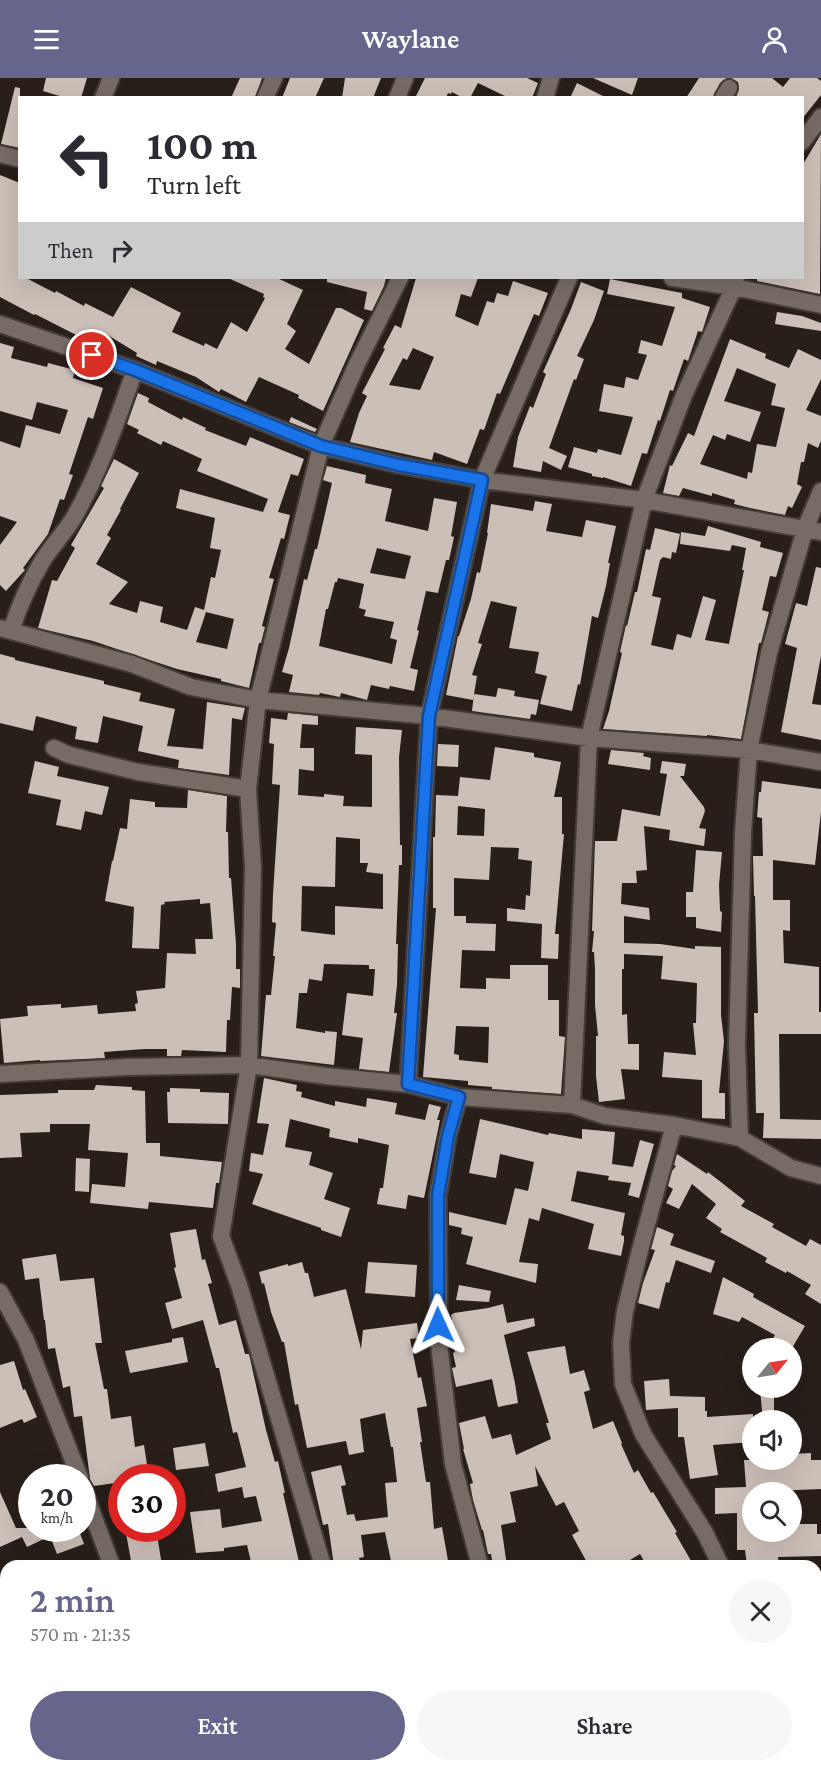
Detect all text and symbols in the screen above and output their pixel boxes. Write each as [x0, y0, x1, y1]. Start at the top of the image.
icon: menu [30, 23, 63, 56]
icon: person [758, 23, 791, 56]
text: Waylane [362, 24, 459, 54]
icon: left [48, 120, 126, 198]
text: 100 m [147, 121, 257, 168]
text: Turn left [147, 170, 241, 200]
icon: right [105, 234, 138, 267]
text: Then [48, 238, 93, 263]
pin [66, 329, 117, 380]
icon: arrive [75, 338, 108, 371]
position arrow [406, 1293, 470, 1357]
north arrow [742, 1338, 802, 1398]
map controls [742, 1338, 802, 1542]
button: sound [742, 1410, 802, 1470]
speed limit sign: 30 [108, 1464, 186, 1542]
text: 20 [40, 1479, 74, 1512]
button: search [742, 1482, 802, 1542]
text: km/h [41, 1510, 73, 1526]
text: 2 min [30, 1580, 115, 1620]
button: close [729, 1580, 792, 1643]
text: 570 m · 21:35 [30, 1623, 131, 1645]
button: Exit [30, 1691, 405, 1760]
button: Share [417, 1691, 792, 1760]

